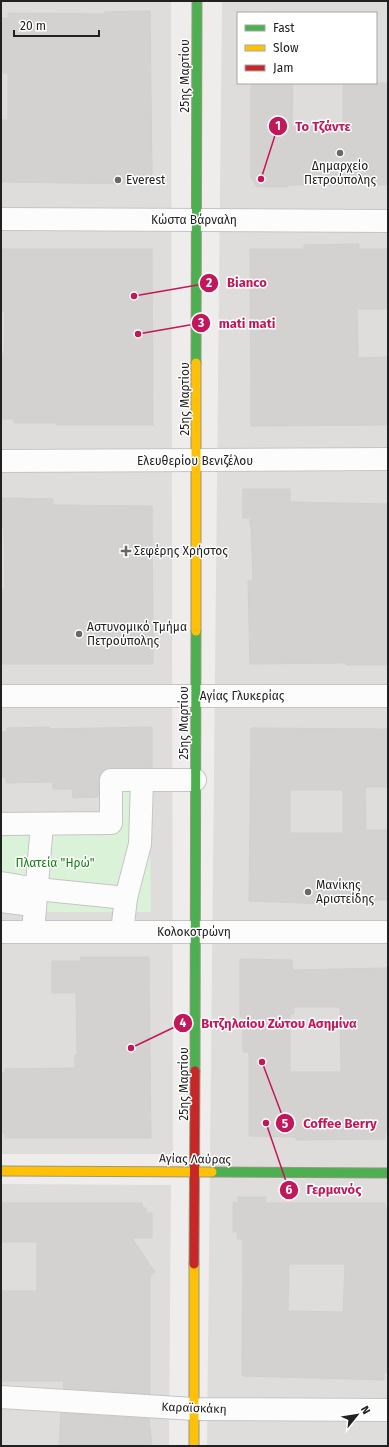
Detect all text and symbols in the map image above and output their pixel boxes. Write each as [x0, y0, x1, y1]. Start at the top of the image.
scale bar [14, 12, 99, 38]
legend [237, 12, 377, 84]
text: 20 m [20, 19, 46, 33]
text: Fast [273, 21, 295, 35]
street label: 25ης Μαρτίου [178, 39, 192, 113]
text: Slow [273, 41, 299, 55]
text: Jam [273, 61, 293, 75]
callout: Το Τζάντε [268, 114, 359, 139]
text: 1 [275, 119, 281, 133]
text: Το Τζάντε [295, 119, 352, 134]
marker: Δημαρχείο Πετρούπολης [335, 148, 345, 158]
place label: Δημαρχείο Πετρούπολης [304, 159, 376, 187]
place label: Everest [126, 173, 166, 187]
marker: Everest [113, 175, 123, 185]
street label: Κώστα Βάρναλη [151, 213, 237, 227]
callout: Bianco [199, 270, 275, 295]
text: Bianco [227, 275, 267, 290]
text: 2 [206, 276, 212, 290]
callout: mati mati [191, 310, 284, 335]
text: 3 [197, 316, 204, 330]
text: mati mati [219, 316, 276, 331]
street label: 25ης Μαρτίου [178, 362, 192, 436]
street label: Ελευθερίου Βενιζέλου [137, 454, 253, 468]
place label: Σεφέρης Χρήστος [134, 544, 228, 558]
marker: Σεφέρης Χρήστος [121, 546, 131, 556]
place label: Αστυνομικό Τμήμα Πετρούπολης [87, 620, 187, 648]
marker: Αστυνομικό Τμήμα Πετρούπολης [74, 629, 84, 639]
street label: 25ης Μαρτίου [177, 686, 191, 760]
street label: Αγίας Γλυκερίας [200, 689, 285, 703]
park label: Πλατεία "Ηρώ" [15, 856, 95, 870]
place label: Μανίκης Αριστείδης [316, 878, 375, 906]
marker: Μανίκης Αριστείδης [303, 887, 313, 897]
street label: Κολοκοτρώνη [157, 925, 231, 939]
callout: Βιτζηλαίου Ζώτου Ασημίνα [173, 1011, 364, 1036]
text: 4 [180, 1016, 187, 1030]
text: Βιτζηλαίου Ζώτου Ασημίνα [201, 1016, 357, 1031]
street label: 25ης Μαρτίου [177, 1047, 191, 1121]
callout: Coffee Berry [275, 1111, 385, 1136]
text: Coffee Berry [303, 1116, 377, 1131]
text: 5 [282, 1117, 289, 1131]
street label: Αγίας Λαύρας [159, 1151, 232, 1167]
callout: Γερμανός [279, 1177, 369, 1202]
text: Γερμανός [307, 1182, 362, 1197]
text: 6 [286, 1183, 293, 1197]
north arrow [337, 1395, 377, 1435]
street label: Καραϊσκάκη [161, 1400, 227, 1416]
text: N [358, 1404, 373, 1417]

